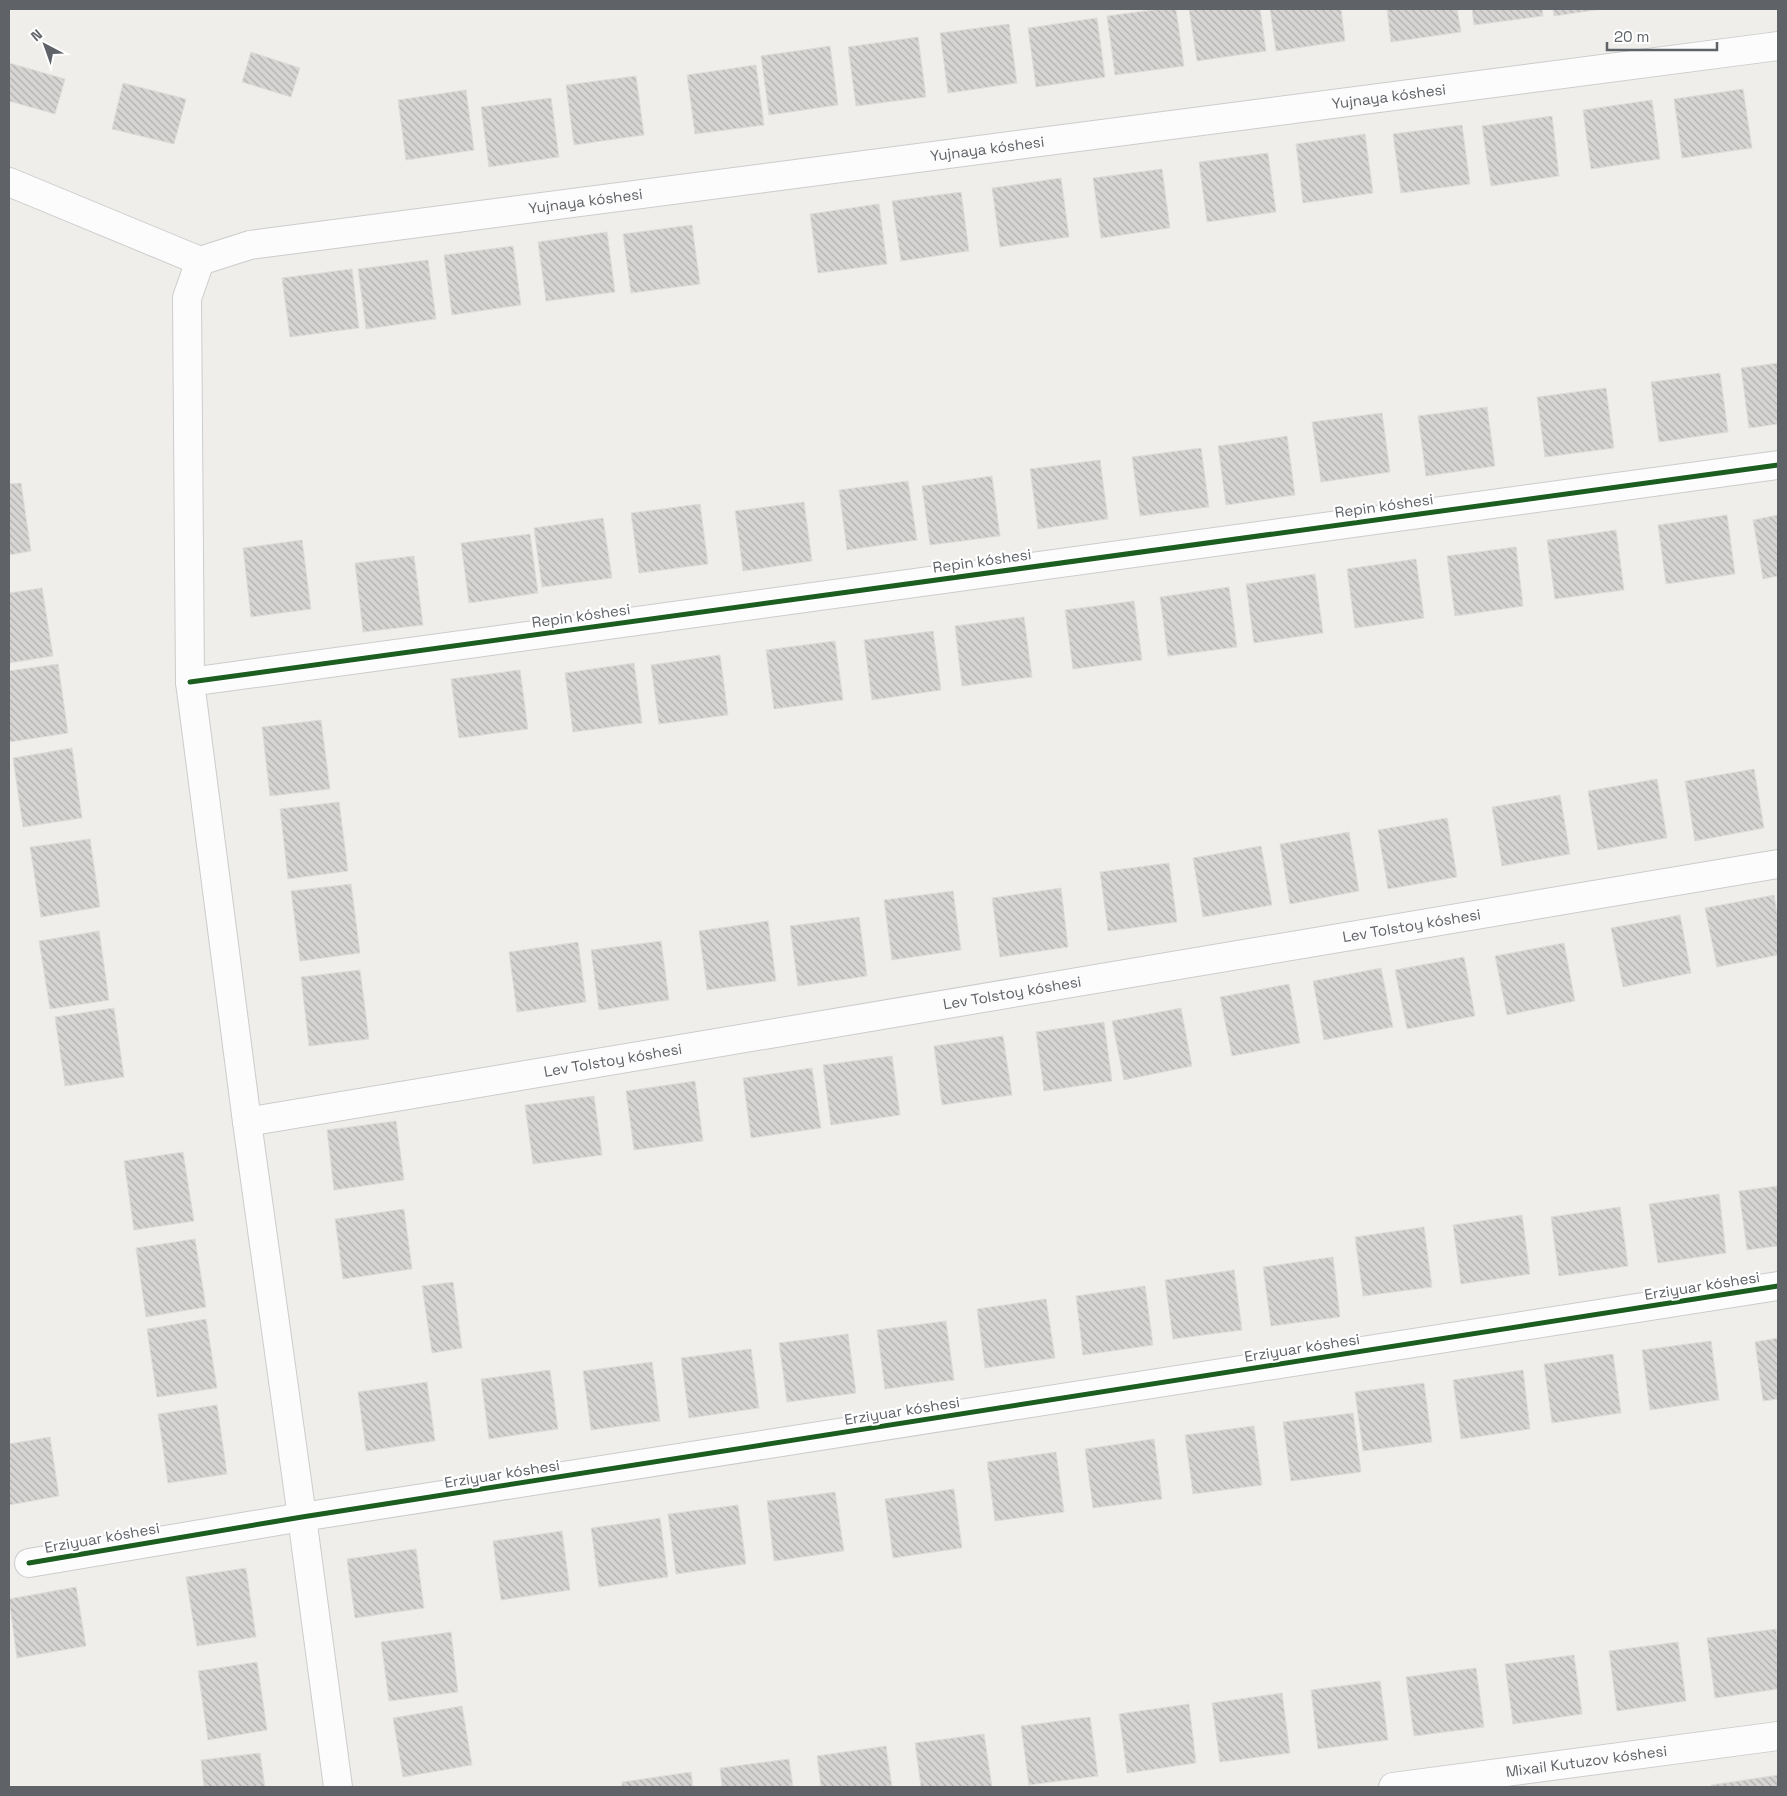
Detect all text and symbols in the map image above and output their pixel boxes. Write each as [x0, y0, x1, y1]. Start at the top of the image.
north arrow [20, 20, 70, 70]
scale bar [1607, 20, 1717, 52]
text: N [27, 25, 46, 45]
text: 20 m [1614, 27, 1649, 46]
street label: Yujnaya kóshesi [1331, 79, 1447, 113]
street label: Yujnaya kóshesi [929, 132, 1045, 165]
street label: Yujnaya kóshesi [527, 184, 644, 218]
street label: Repin kóshesi [1333, 489, 1434, 522]
street label: Repin kóshesi [931, 544, 1032, 577]
street label: Repin kóshesi [530, 599, 631, 632]
street label: Lev Tolstoy kóshesi [1341, 904, 1482, 946]
street label: Lev Tolstoy kóshesi [942, 972, 1083, 1014]
street label: Lev Tolstoy kóshesi [542, 1039, 683, 1081]
street label: Erziyuar kóshesi [1643, 1267, 1761, 1304]
street label: Erziyuar kóshesi [1243, 1329, 1361, 1366]
street label: Erziyuar kóshesi [843, 1392, 961, 1429]
street label: Erziyuar kóshesi [443, 1455, 561, 1492]
street label: Erziyuar kóshesi [43, 1518, 161, 1557]
street label: Mixail Kutuzov kóshesi [1504, 1741, 1668, 1781]

